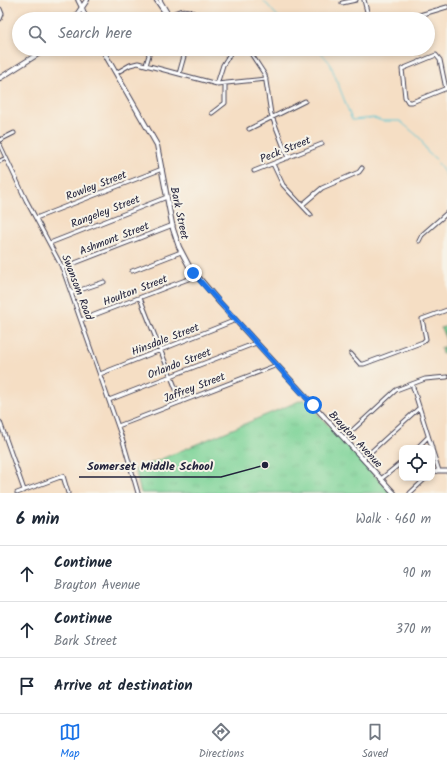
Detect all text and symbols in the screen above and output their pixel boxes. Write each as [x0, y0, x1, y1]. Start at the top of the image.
search box [12, 12, 435, 56]
text: Search here [58, 22, 132, 46]
icon: search [26, 23, 48, 45]
street label: Peck Street [257, 131, 314, 168]
street label: Rowley Street [63, 166, 130, 206]
street label: Bark Street [165, 185, 194, 242]
street label: Rangeley Street [68, 190, 143, 233]
street label: Ashmont Street [77, 217, 153, 260]
street label: Swansom Road [56, 252, 98, 323]
route end [184, 264, 202, 282]
street label: Houlton Street [101, 270, 171, 311]
street label: Hinsdale Street [129, 319, 202, 361]
street label: Orlando Street [145, 343, 214, 384]
street label: Jaffrey Street [161, 368, 228, 408]
route start [304, 396, 322, 414]
street label: Brayton Avenue [324, 407, 387, 472]
map controls [399, 445, 435, 481]
button: locate [399, 445, 435, 481]
callout: Somerset Middle School [79, 453, 221, 477]
text: Somerset Middle School [87, 457, 214, 476]
text: 6 min [16, 506, 60, 533]
text: Walk · 460 m [355, 509, 431, 530]
text: Continue [54, 551, 112, 575]
icon: ahead [16, 563, 38, 585]
text: 90 m [403, 563, 431, 584]
text: Brayton Avenue [54, 575, 140, 596]
text: Continue [54, 607, 112, 631]
icon: ahead [16, 619, 38, 641]
text: 370 m [396, 619, 431, 640]
text: Bark Street [54, 631, 117, 652]
text: Arrive at destination [54, 674, 193, 698]
icon: arrive [16, 675, 38, 697]
tab: Map [59, 721, 81, 763]
tab: Directions [199, 721, 244, 763]
tab: Saved [362, 721, 388, 763]

